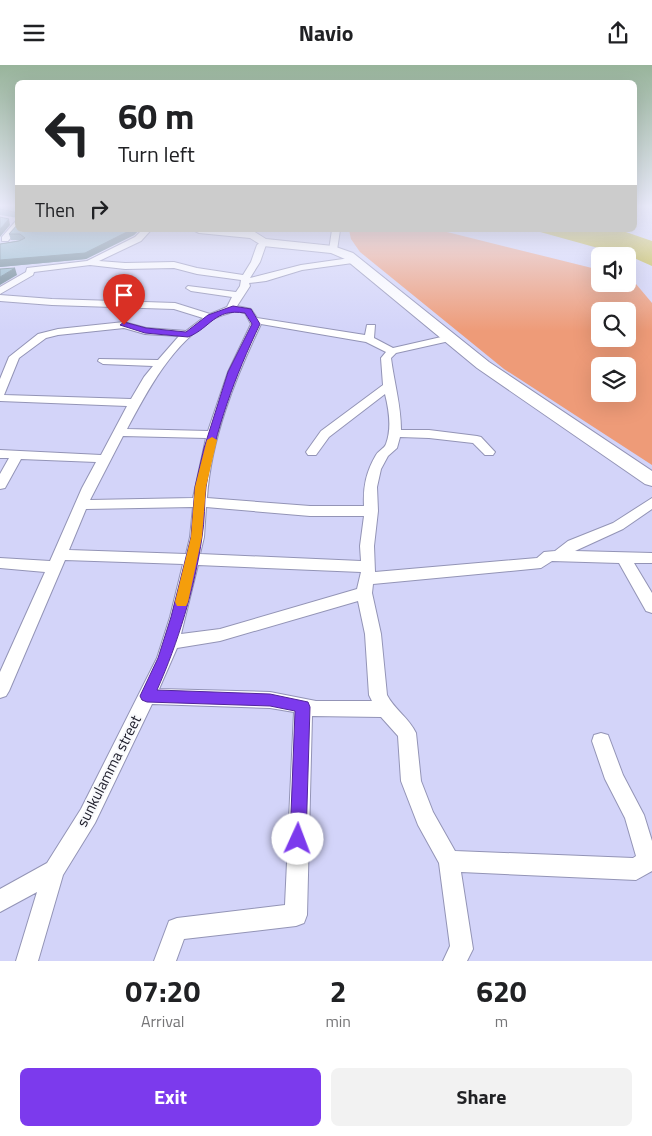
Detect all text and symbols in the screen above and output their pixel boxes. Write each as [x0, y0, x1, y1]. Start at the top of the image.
text: Navio [299, 16, 353, 50]
icon: menu [20, 19, 48, 47]
icon: share [604, 19, 632, 47]
text: 60 m [118, 89, 194, 143]
icon: left [35, 100, 100, 165]
text: Turn left [118, 137, 195, 171]
text: Then [35, 195, 75, 224]
icon: right [85, 195, 113, 223]
map controls [591, 247, 636, 402]
button: sound [591, 247, 636, 292]
pin [103, 274, 145, 325]
icon: arrive [110, 281, 138, 309]
button: search [591, 302, 636, 347]
button: layers [591, 357, 636, 402]
street label: sunkulamma street [70, 710, 147, 831]
position arrow [271, 812, 323, 864]
text: 07:20 [125, 968, 200, 1014]
text: 2 [330, 968, 347, 1014]
text: 620 [476, 968, 527, 1014]
text: Arrival [141, 1009, 184, 1033]
text: min [325, 1009, 351, 1033]
text: m [495, 1009, 508, 1033]
button: Exit [20, 1068, 321, 1126]
button: Share [331, 1068, 632, 1126]

